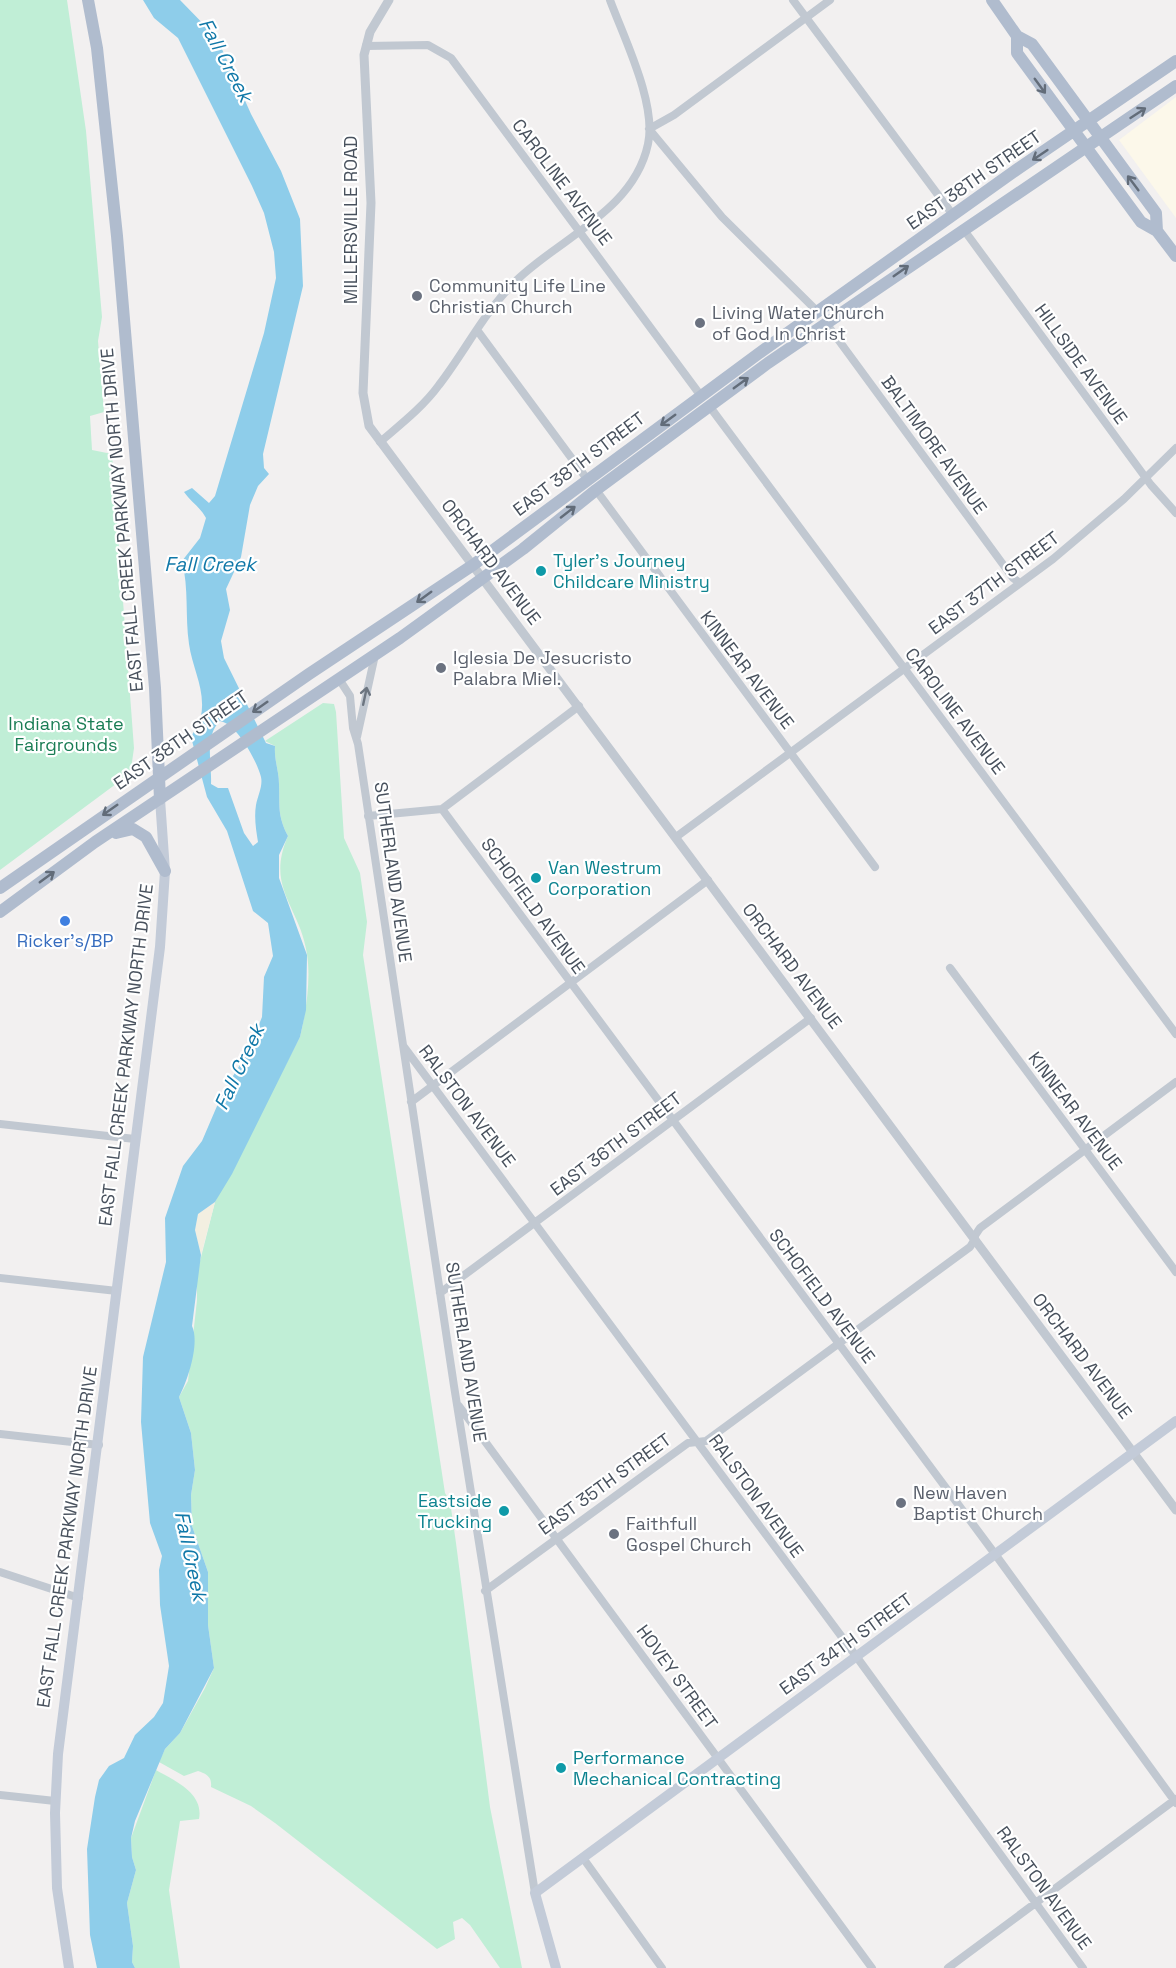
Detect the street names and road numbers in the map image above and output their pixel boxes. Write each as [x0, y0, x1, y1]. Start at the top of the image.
street label: CAROLINE AVENUE [507, 114, 618, 250]
street label: EAST 38TH STREET [902, 124, 1046, 235]
street label: MILLERSVILLE ROAD [339, 136, 362, 304]
street label: HILLSIDE AVENUE [1030, 299, 1133, 429]
street label: EAST FALL CREEK PARKWAY NORTH DRIVE [95, 347, 148, 693]
street label: BALTIMORE AVENUE [876, 371, 992, 518]
street label: EAST 38TH STREET [508, 406, 649, 521]
street label: ORCHARD AVENUE [437, 494, 546, 629]
street label: EAST 37TH STREET [924, 526, 1064, 639]
street label: KINNEAR AVENUE [695, 606, 799, 733]
street label: CAROLINE AVENUE [900, 643, 1011, 779]
street label: EAST 38TH STREET [109, 684, 253, 795]
street label: SUTHERLAND AVENUE [369, 780, 418, 964]
street label: SCHOFIELD AVENUE [476, 833, 590, 978]
street label: EAST FALL CREEK PARKWAY NORTH DRIVE [93, 882, 158, 1227]
street label: ORCHARD AVENUE [738, 898, 847, 1033]
street label: RALSTON AVENUE [414, 1040, 521, 1171]
street label: KINNEAR AVENUE [1023, 1047, 1127, 1174]
street label: EAST 36TH STREET [545, 1086, 686, 1201]
street label: SCHOFIELD AVENUE [764, 1224, 881, 1368]
street label: SUTHERLAND AVENUE [441, 1260, 492, 1444]
street label: ORCHARD AVENUE [1028, 1288, 1137, 1423]
street label: EAST FALL CREEK PARKWAY NORTH DRIVE [31, 1365, 102, 1709]
street label: EAST 35TH STREET [534, 1427, 676, 1540]
street label: RALSTON AVENUE [704, 1429, 809, 1562]
street label: EAST 34TH STREET [775, 1587, 917, 1700]
street label: HOVEY STREET [632, 1620, 723, 1734]
street label: RALSTON AVENUE [992, 1821, 1097, 1954]

